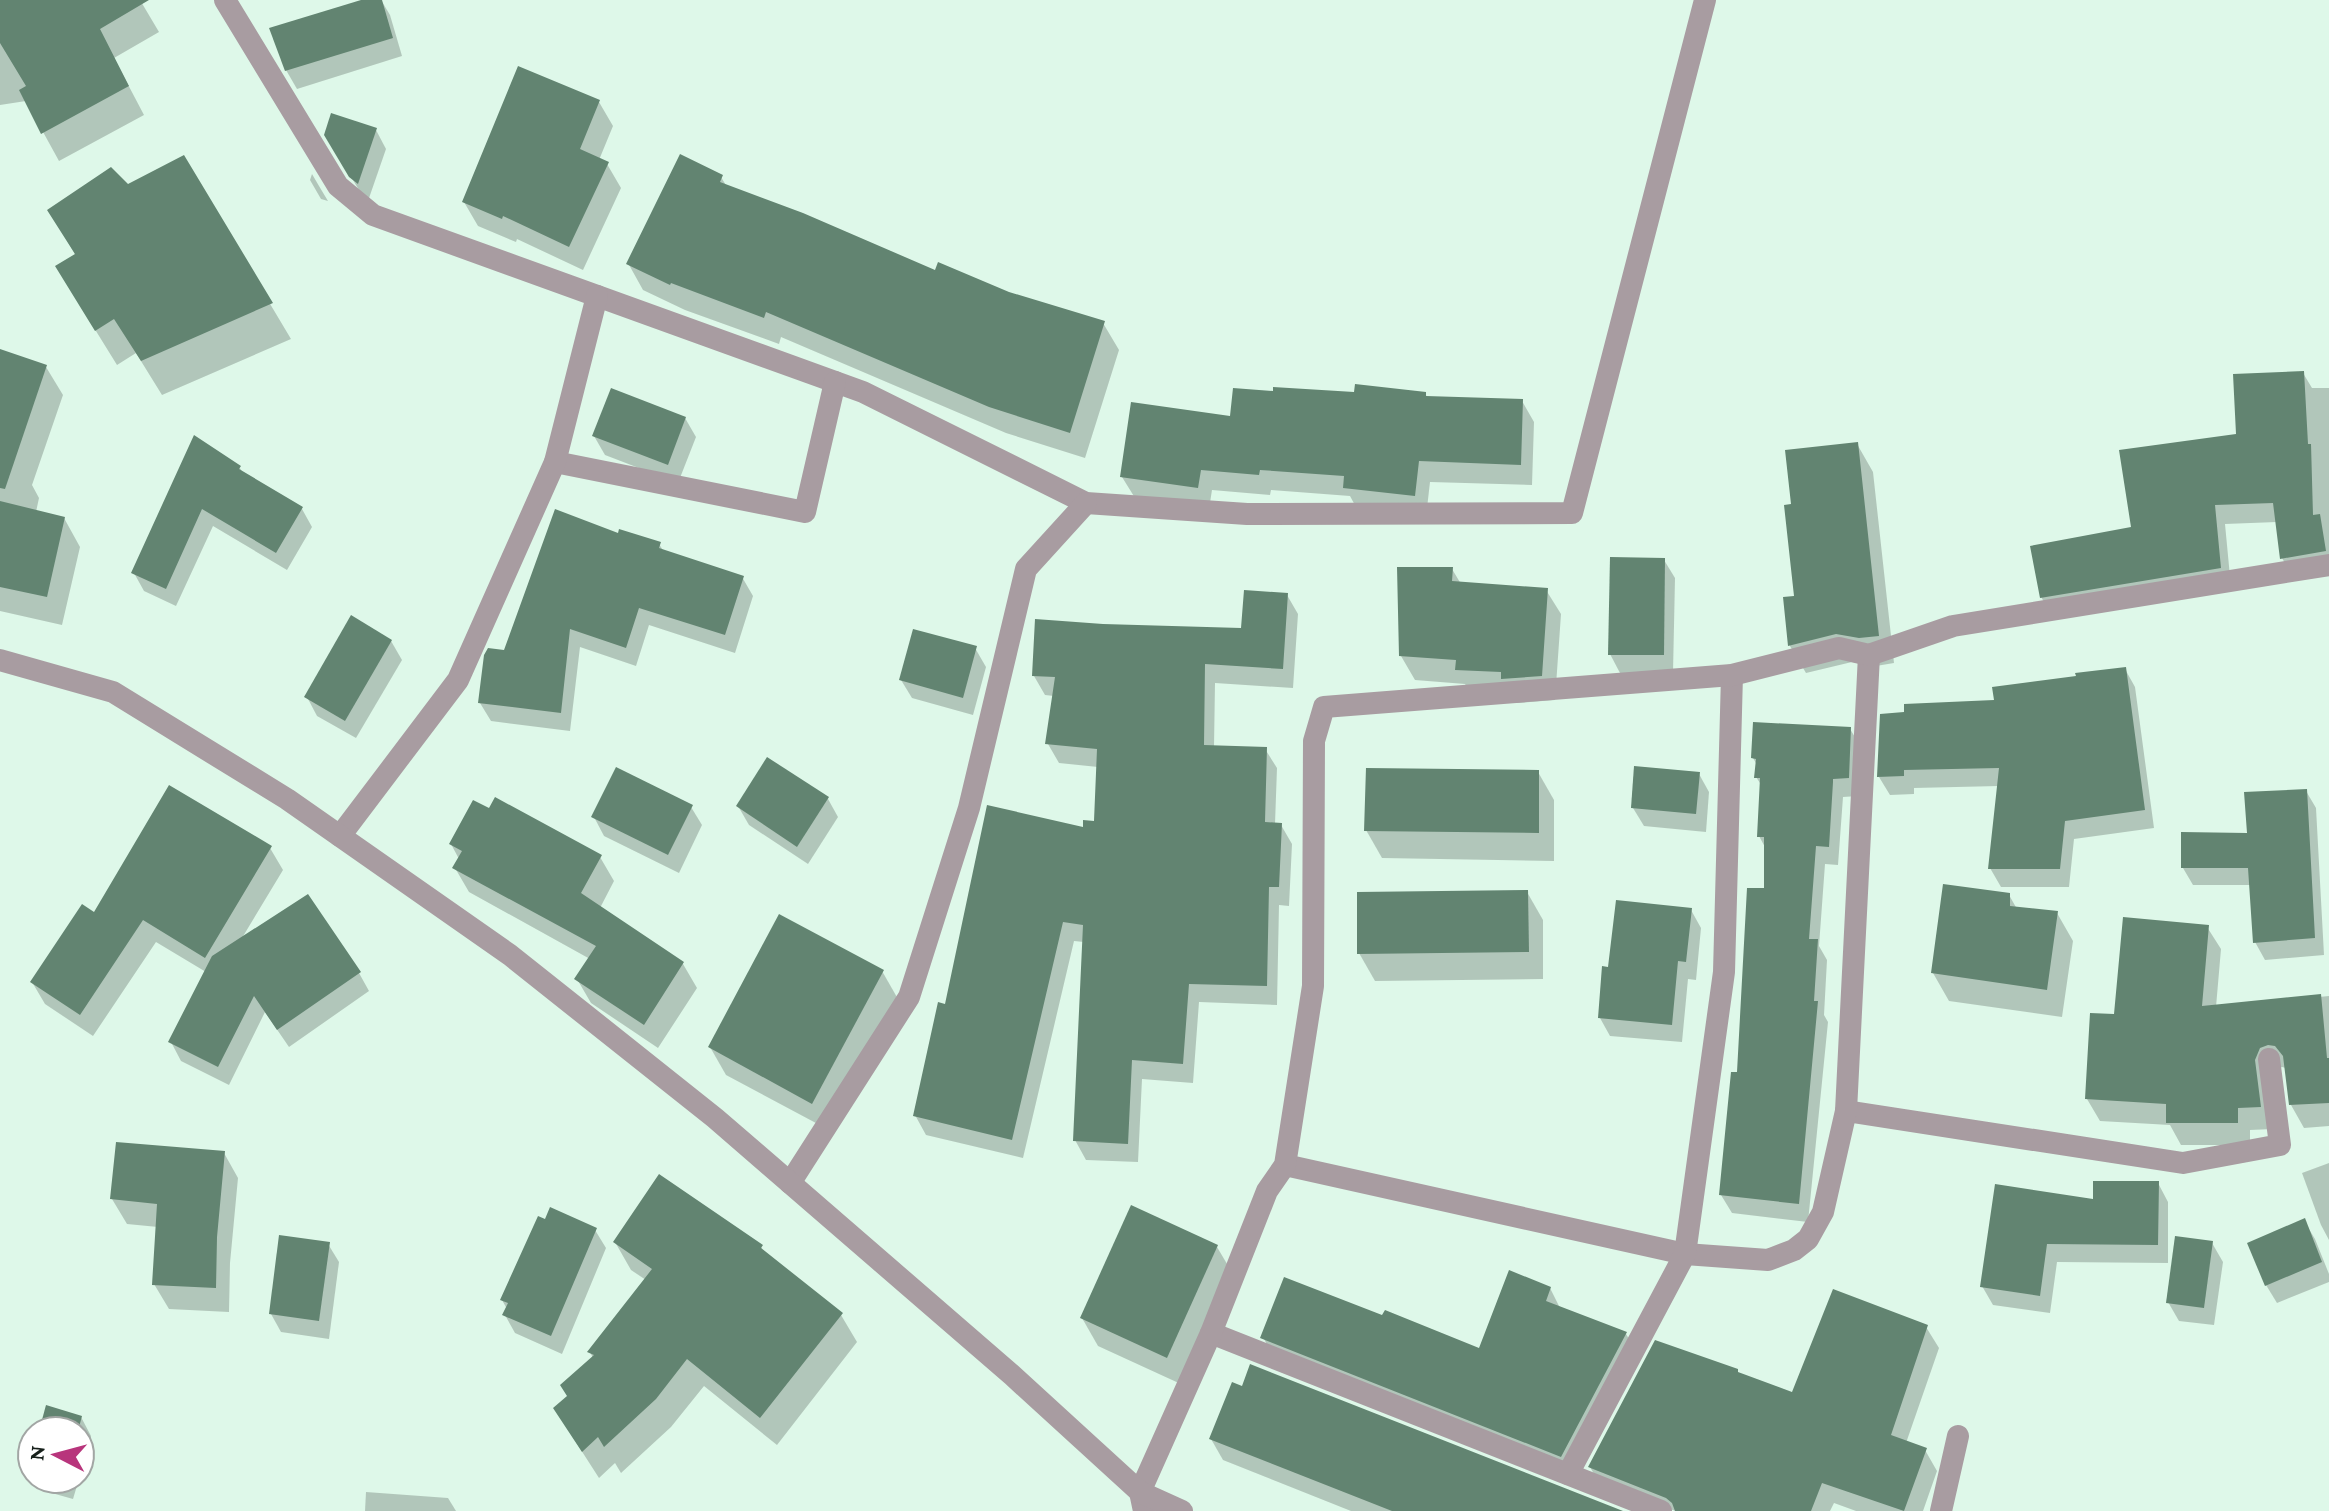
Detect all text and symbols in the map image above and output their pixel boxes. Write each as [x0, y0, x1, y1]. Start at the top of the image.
north arrow [16, 1415, 96, 1495]
text: N [23, 1444, 50, 1462]

